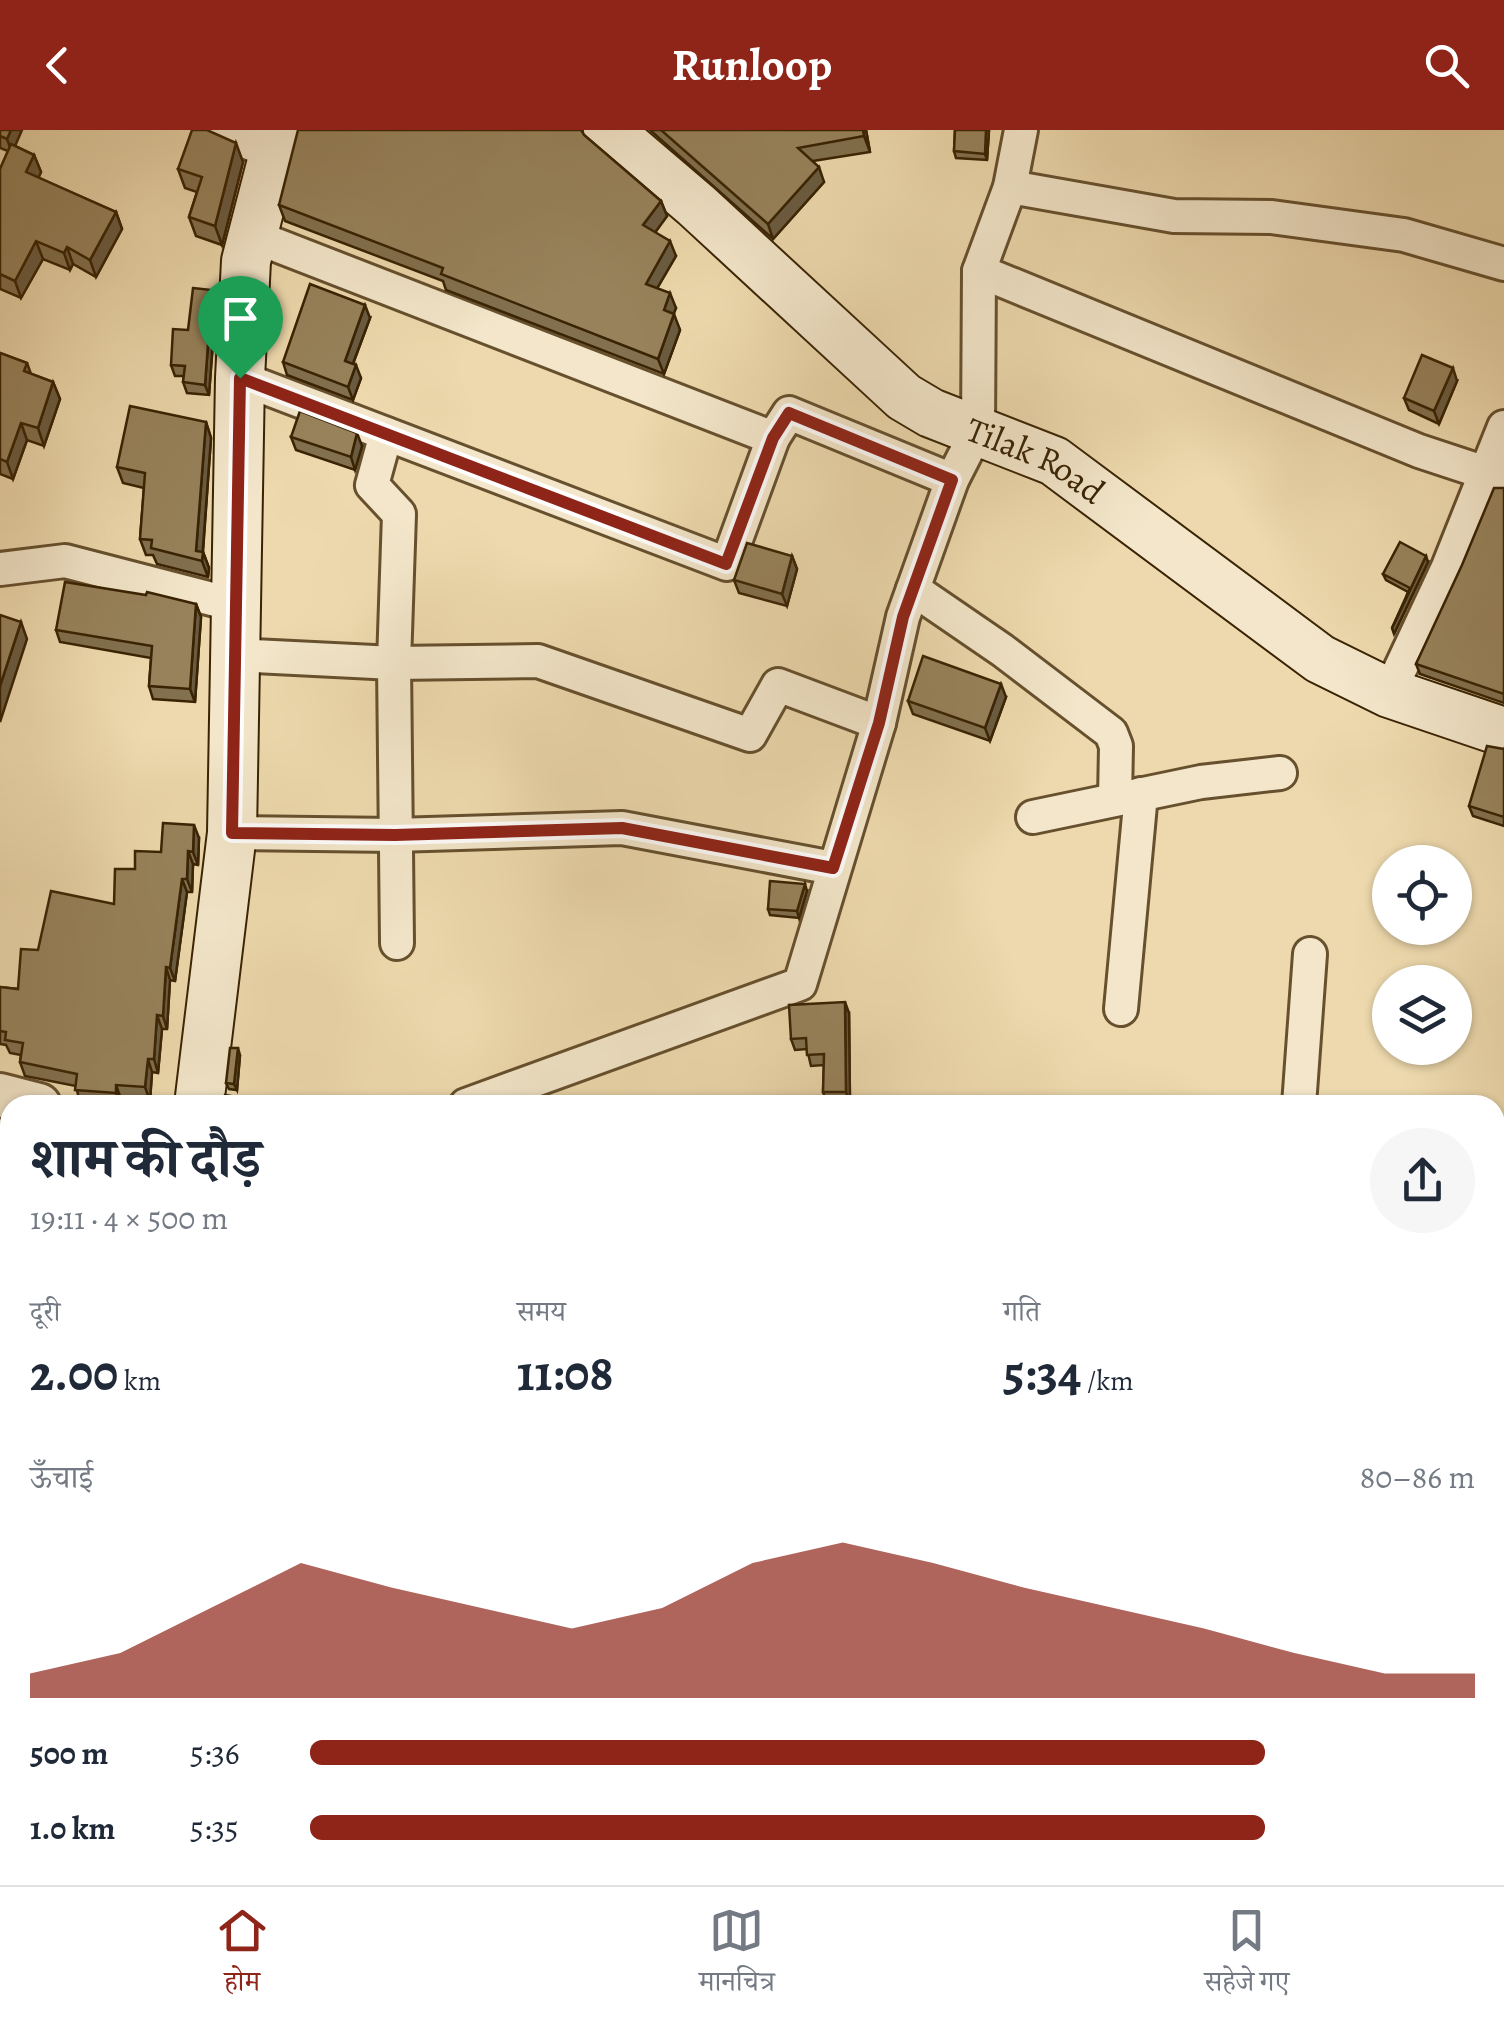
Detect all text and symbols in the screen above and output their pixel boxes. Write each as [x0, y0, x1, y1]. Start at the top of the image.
text: Runloop [672, 34, 832, 96]
icon: back [30, 38, 85, 93]
icon: search [1419, 38, 1474, 93]
pin [198, 276, 283, 379]
icon: arrive [213, 291, 268, 346]
street label: Tilak Road [959, 405, 1115, 515]
map controls [1372, 845, 1472, 1065]
button: locate [1372, 845, 1472, 945]
button: layers [1372, 965, 1472, 1065]
text: शाम की दौड़ [30, 1121, 261, 1196]
button: share [1370, 1128, 1475, 1233]
text: 19:11 · 4 × 500 m [30, 1196, 228, 1240]
text: दूरी [30, 1293, 60, 1331]
text: समय [517, 1293, 566, 1331]
text: गति [1003, 1293, 1040, 1331]
text: 2.00 [30, 1339, 118, 1407]
text: 11:08 [517, 1339, 614, 1407]
text: 5:34 [1003, 1339, 1082, 1407]
text: km [118, 1362, 161, 1400]
text: /km [1082, 1362, 1134, 1400]
text: ऊँचाई [30, 1455, 93, 1499]
text: 80–86 m [1360, 1455, 1475, 1499]
text: 500 m [30, 1731, 108, 1775]
text: 5:36 [190, 1731, 239, 1775]
text: 1.0 km [30, 1806, 115, 1850]
text: 5:35 [190, 1806, 238, 1850]
tab: होम [215, 1903, 270, 2009]
tab: मानचित्र [699, 1903, 775, 2009]
tab: सहेजे गए [1204, 1903, 1289, 2009]

